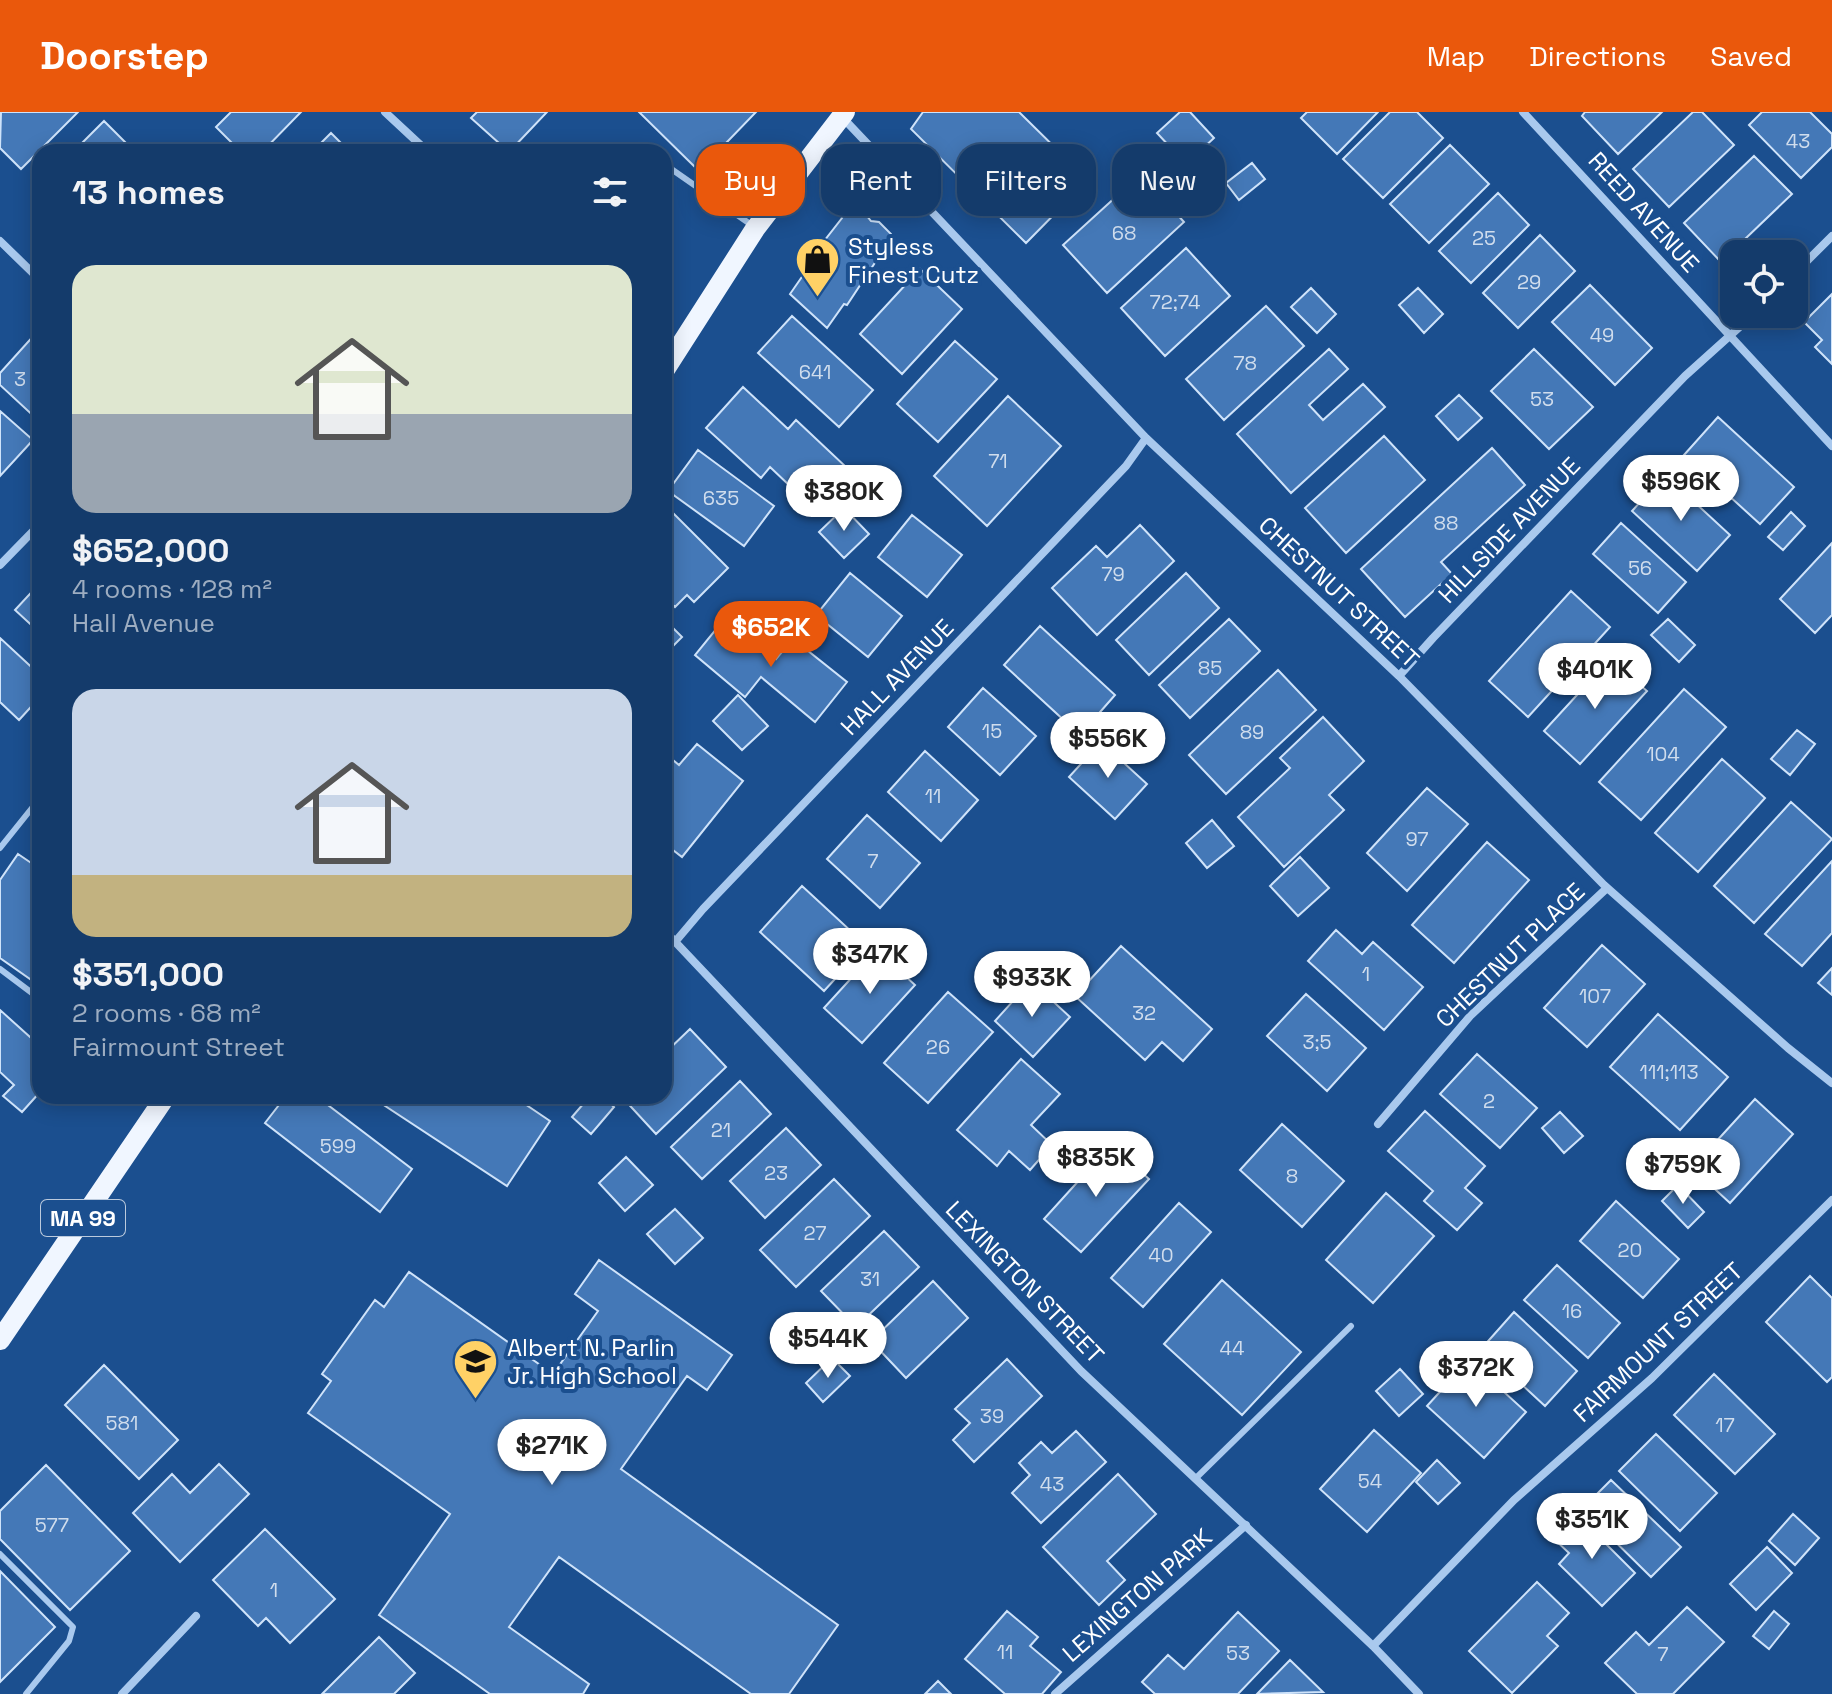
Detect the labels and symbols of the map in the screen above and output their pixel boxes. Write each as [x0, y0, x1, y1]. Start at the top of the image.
house number: 43 [1786, 128, 1810, 154]
street label: REED AVENUE [1582, 145, 1706, 279]
house number: 68 [1112, 220, 1136, 246]
house number: 25 [1472, 225, 1496, 251]
place label: Styless Finest Cutz [848, 231, 979, 290]
shop icon: Styless Finest Cutz [793, 236, 841, 299]
house number: 29 [1517, 269, 1541, 295]
house number: 72;74 [1150, 289, 1200, 315]
house number: 49 [1590, 322, 1614, 348]
house number: 78 [1233, 350, 1257, 376]
house number: 641 [799, 359, 831, 385]
house number: 3 [14, 366, 26, 392]
house number: 53 [1530, 386, 1554, 412]
house number: 71 [988, 448, 1008, 474]
street label: HILLSIDE AVENUE [1431, 450, 1587, 610]
pin: $596K [1625, 455, 1737, 523]
pin: $380K [788, 465, 900, 533]
house number: 635 [703, 485, 739, 511]
street label: CHESTNUT STREET [1252, 509, 1426, 675]
house number: 88 [1434, 510, 1458, 536]
house number: 56 [1628, 555, 1652, 581]
house number: 79 [1101, 561, 1125, 587]
pin: $652K [715, 601, 827, 669]
street label: HALL AVENUE [834, 612, 960, 742]
pin: $401K [1539, 643, 1651, 711]
house number: 85 [1198, 655, 1222, 681]
pin: $556K [1052, 712, 1164, 780]
house number: 15 [982, 718, 1002, 744]
house number: 89 [1240, 719, 1264, 745]
house number: 104 [1646, 741, 1680, 767]
house number: 11 [925, 783, 941, 809]
house number: 97 [1405, 826, 1429, 852]
house number: 7 [867, 848, 879, 874]
street label: CHESTNUT PLACE [1429, 876, 1591, 1034]
pin: $347K [814, 928, 926, 996]
pin: $933K [976, 951, 1088, 1019]
house number: 1 [1362, 961, 1370, 987]
house number: 107 [1579, 983, 1611, 1009]
house number: 32 [1132, 1000, 1156, 1026]
house number: 3;5 [1302, 1029, 1332, 1055]
house number: 26 [926, 1034, 950, 1060]
house number: 111;113 [1640, 1059, 1698, 1085]
house number: 2 [1483, 1088, 1495, 1114]
house number: 21 [711, 1117, 731, 1143]
pin: $835K [1040, 1131, 1152, 1199]
house number: 599 [320, 1133, 356, 1159]
pin: $759K [1627, 1138, 1739, 1206]
house number: 23 [764, 1160, 788, 1186]
house number: 8 [1286, 1163, 1298, 1189]
street label: LEXINGTON STREET [939, 1194, 1111, 1370]
road number: MA 99 [41, 1200, 125, 1236]
house number: 27 [803, 1220, 827, 1246]
house number: 20 [1618, 1237, 1642, 1263]
house number: 40 [1148, 1242, 1174, 1268]
street label: FAIRMOUNT STREET [1567, 1255, 1749, 1429]
house number: 31 [860, 1266, 880, 1292]
house number: 16 [1562, 1298, 1582, 1324]
pin: $544K [772, 1312, 884, 1380]
place label: Albert N. Parlin Jr. High School [507, 1332, 677, 1391]
house number: 44 [1220, 1335, 1245, 1361]
school or university icon: Albert N. Parlin Jr. High School [452, 1337, 500, 1400]
pin: $372K [1420, 1341, 1532, 1409]
house number: 39 [980, 1403, 1004, 1429]
house number: 581 [106, 1410, 138, 1436]
house number: 17 [1715, 1412, 1735, 1438]
pin: $271K [496, 1419, 608, 1487]
house number: 54 [1358, 1468, 1382, 1494]
house number: 43 [1040, 1471, 1064, 1497]
pin: $351K [1536, 1493, 1648, 1561]
house number: 577 [35, 1512, 69, 1538]
street label: LEXINGTON PARK [1056, 1521, 1219, 1669]
house number: 1 [270, 1577, 278, 1603]
house number: 11 [997, 1639, 1013, 1665]
house number: 53 [1226, 1640, 1250, 1666]
house number: 7 [1657, 1641, 1669, 1667]

